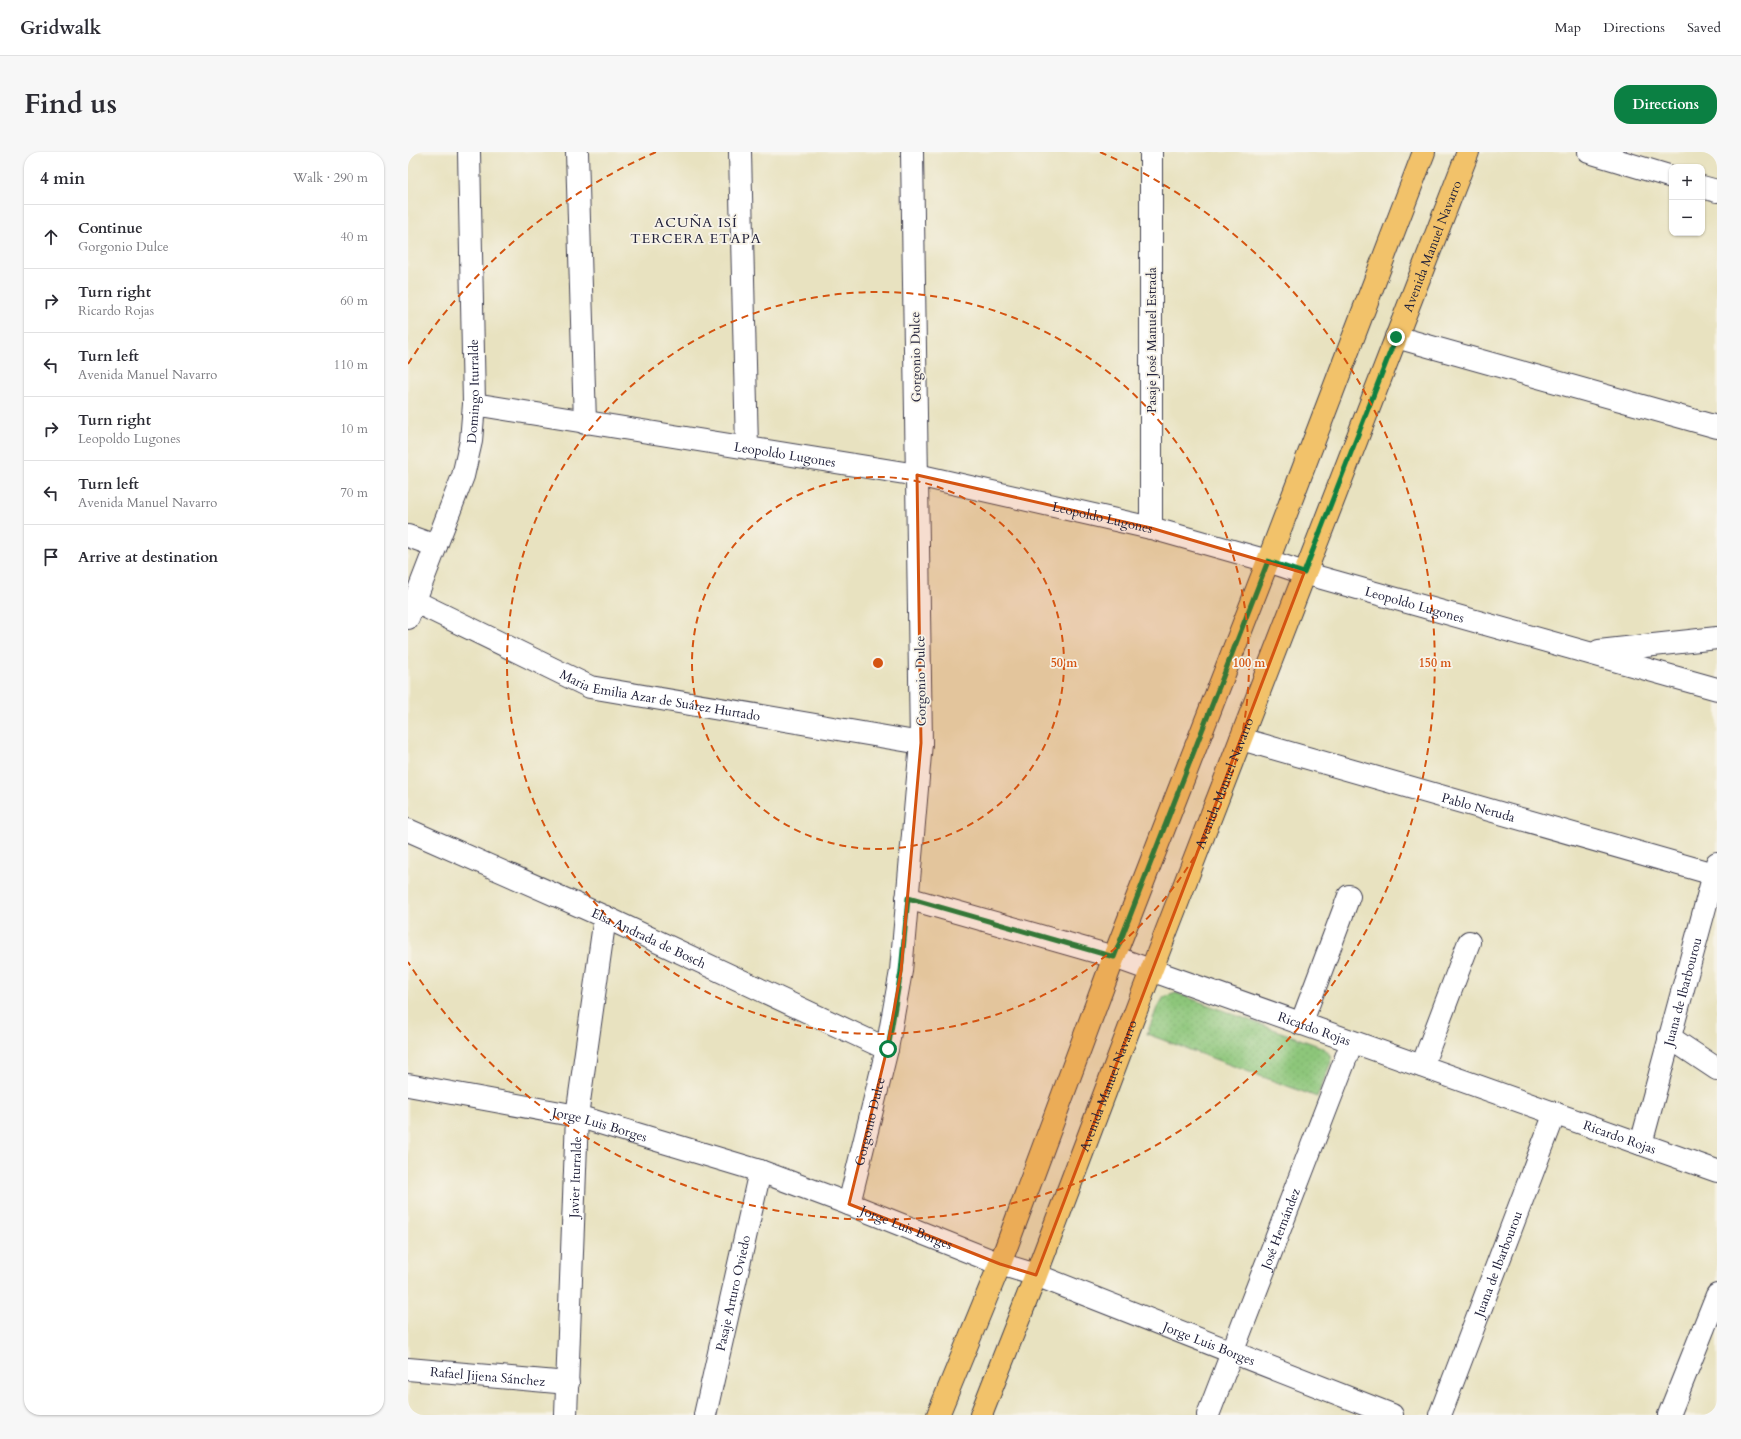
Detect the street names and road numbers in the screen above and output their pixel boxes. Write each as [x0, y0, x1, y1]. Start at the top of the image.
street label: Avenida Manuel Navarro [1399, 178, 1466, 314]
street label: Pasaje José Manuel Estrada [1143, 267, 1161, 413]
street label: Gorgonio Dulce [906, 311, 926, 403]
street label: Domingo Iturralde [463, 339, 484, 444]
street label: Leopoldo Lugones [733, 438, 837, 472]
street label: Leopoldo Lugones [1050, 498, 1154, 538]
street label: Leopoldo Lugones [1363, 583, 1466, 628]
street label: Gorgonio Dulce [911, 635, 931, 727]
street label: Maria Emilia Azar de Suárez Hurtado [556, 666, 762, 726]
street label: Avenida Manuel Navarro [1191, 715, 1258, 852]
street label: Pablo Neruda [1439, 789, 1517, 827]
street label: Elsa Andrada de Bosch [589, 904, 709, 973]
street label: Juana de Ibarbourou [1659, 935, 1707, 1050]
street label: Ricardo Rojas [1275, 1008, 1353, 1050]
street label: Avenida Manuel Navarro [1076, 1017, 1142, 1154]
street label: Gorgonio Dulce [851, 1075, 890, 1168]
street label: Jorge Luis Borges [549, 1103, 649, 1147]
street label: Ricardo Rojas [1581, 1116, 1658, 1159]
street label: Javier Iturralde [565, 1136, 586, 1220]
street label: José Hernández [1256, 1185, 1305, 1274]
street label: Jorge Luis Borges [856, 1201, 955, 1254]
street label: Juana de Ibarbourou [1470, 1208, 1527, 1321]
street label: Pasaje Arturo Oviedo [712, 1234, 755, 1353]
street label: Jorge Luis Borges [1158, 1317, 1257, 1370]
street label: Rafael Jijena Sánchez [429, 1363, 546, 1391]

